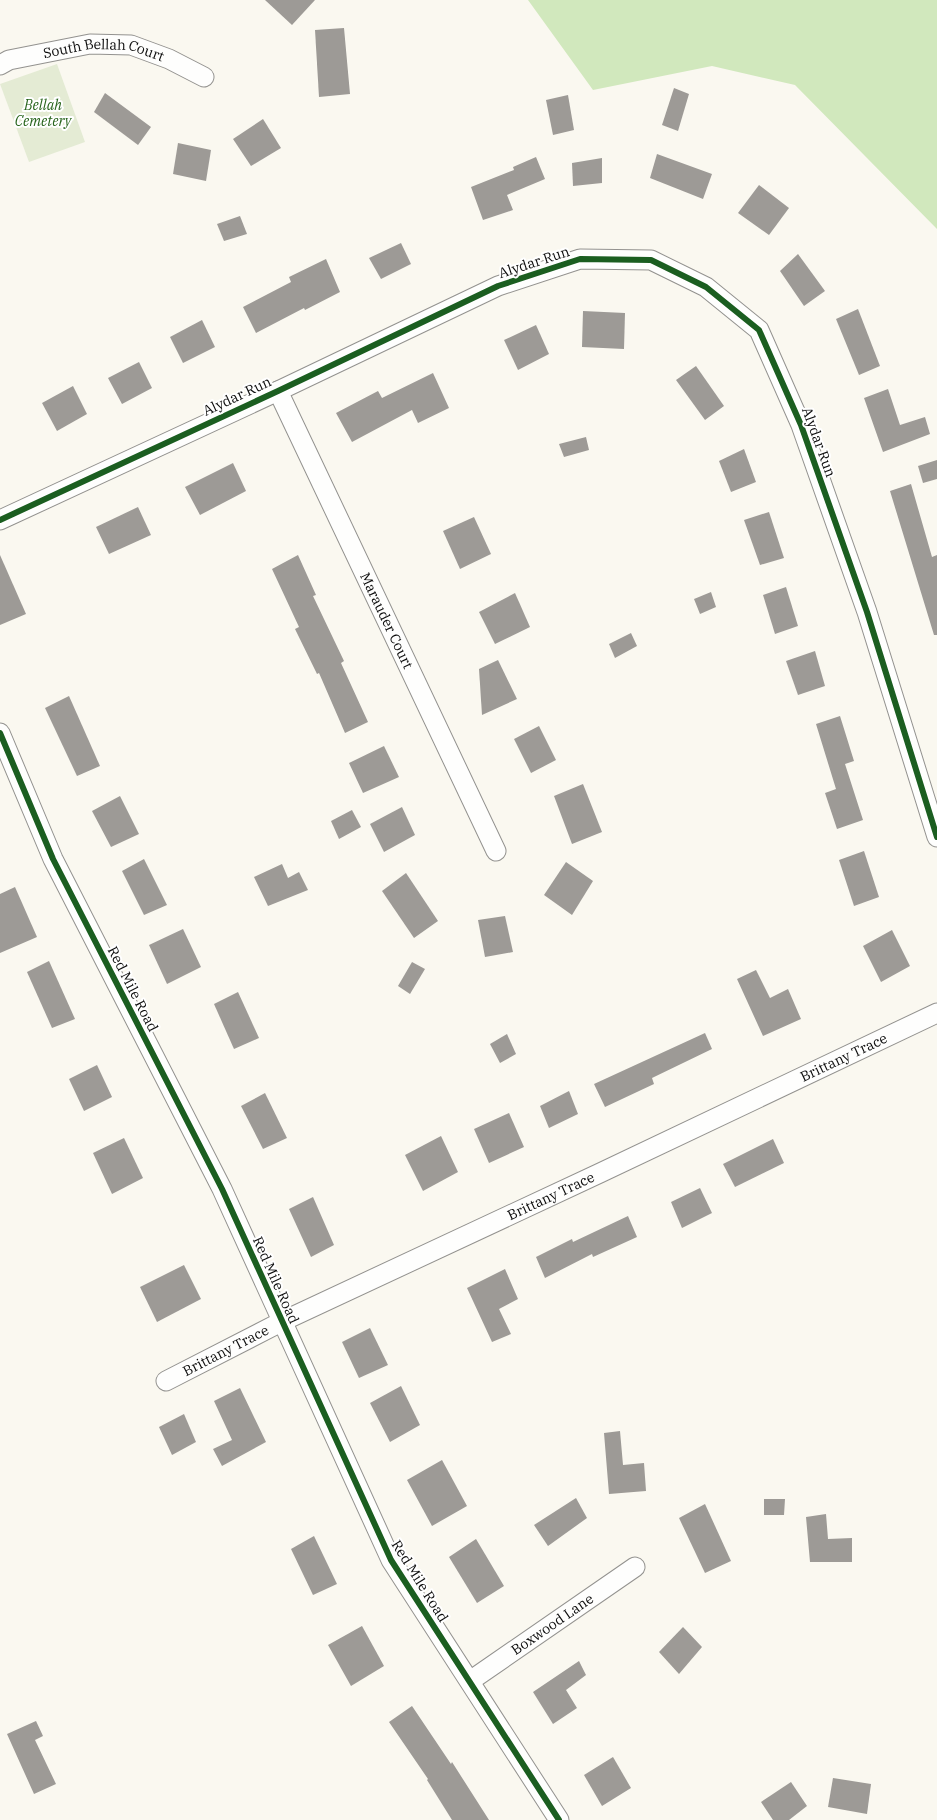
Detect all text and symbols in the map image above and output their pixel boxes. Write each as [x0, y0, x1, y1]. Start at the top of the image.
street label: South Bellah Court [42, 34, 167, 66]
park label: Bellah Cemetery [15, 96, 73, 130]
street label: Alydar Run [496, 242, 572, 282]
street label: Alydar Run [200, 372, 274, 420]
street label: Alydar Run [798, 404, 840, 480]
street label: Marauder Court [356, 569, 417, 672]
street label: Red Mile Road [104, 943, 162, 1035]
street label: Brittany Trace [797, 1029, 890, 1086]
street label: Brittany Trace [504, 1168, 597, 1224]
street label: Red Mile Road [249, 1234, 303, 1327]
street label: Brittany Trace [180, 1321, 272, 1380]
street label: Red Mile Road [388, 1537, 453, 1626]
street label: Boxwood Lane [508, 1589, 597, 1659]

